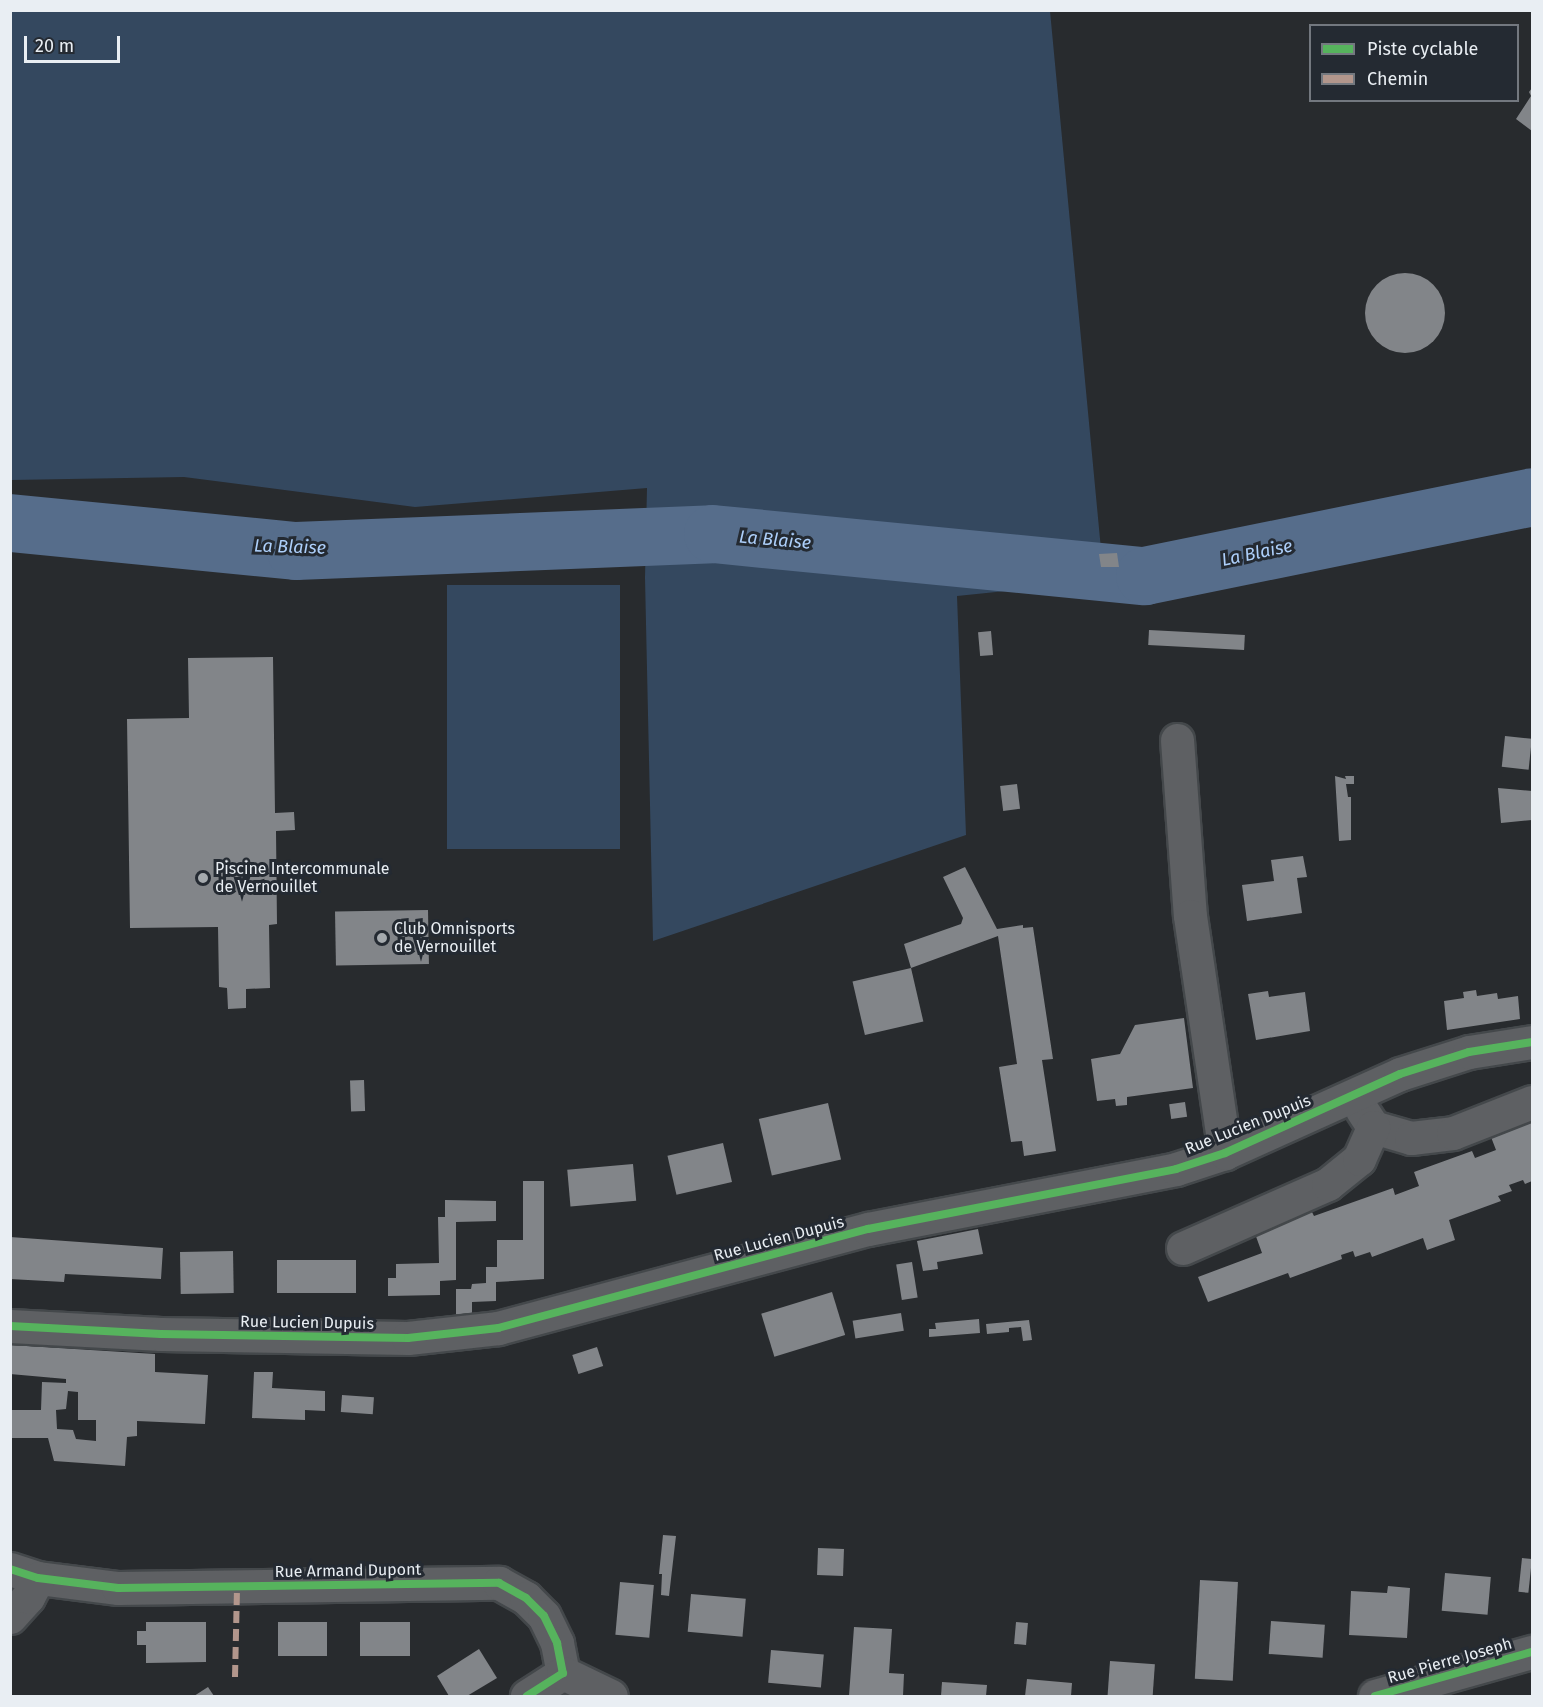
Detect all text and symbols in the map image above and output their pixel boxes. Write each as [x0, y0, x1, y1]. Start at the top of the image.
scale bar [27, 24, 123, 62]
legend [1309, 24, 1519, 102]
text: 20 m [35, 35, 74, 57]
text: Piste cyclable [1367, 38, 1478, 60]
text: Chemin [1367, 68, 1428, 90]
water label: La Blaise [738, 526, 812, 554]
water label: La Blaise [254, 535, 326, 559]
water label: La Blaise [1219, 535, 1295, 571]
place label: Piscine Intercommunale de Vernouillet [215, 859, 389, 897]
marker: Piscine Intercommunale de Vernouillet [196, 871, 210, 885]
place label: Club Omnisports de Vernouillet [394, 919, 515, 957]
marker: Club Omnisports de Vernouillet [375, 931, 389, 945]
street label: Rue Lucien Dupuis [1182, 1091, 1314, 1159]
street label: Rue Lucien Dupuis [712, 1212, 846, 1266]
street label: Rue Lucien Dupuis [240, 1312, 374, 1334]
street label: Rue Armand Dupont [275, 1560, 421, 1582]
street label: Rue Pierre Joseph [1386, 1634, 1514, 1688]

